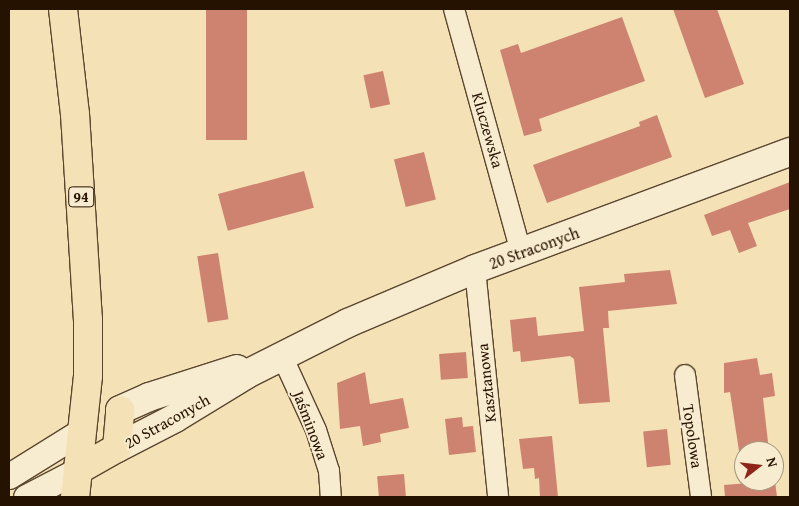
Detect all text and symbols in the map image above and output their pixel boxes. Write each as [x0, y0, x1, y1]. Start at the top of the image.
street label: Kluczewska [468, 90, 508, 170]
road number: 94 [67, 184, 95, 210]
street label: 20 Straconych [486, 223, 582, 273]
street label: Kasztanowa [472, 343, 500, 423]
street label: Jaśminowa [289, 388, 333, 462]
street label: 20 Straconych [121, 390, 213, 452]
street label: Topolowa [679, 403, 707, 469]
north arrow [734, 441, 784, 491]
text: N [762, 455, 783, 469]

